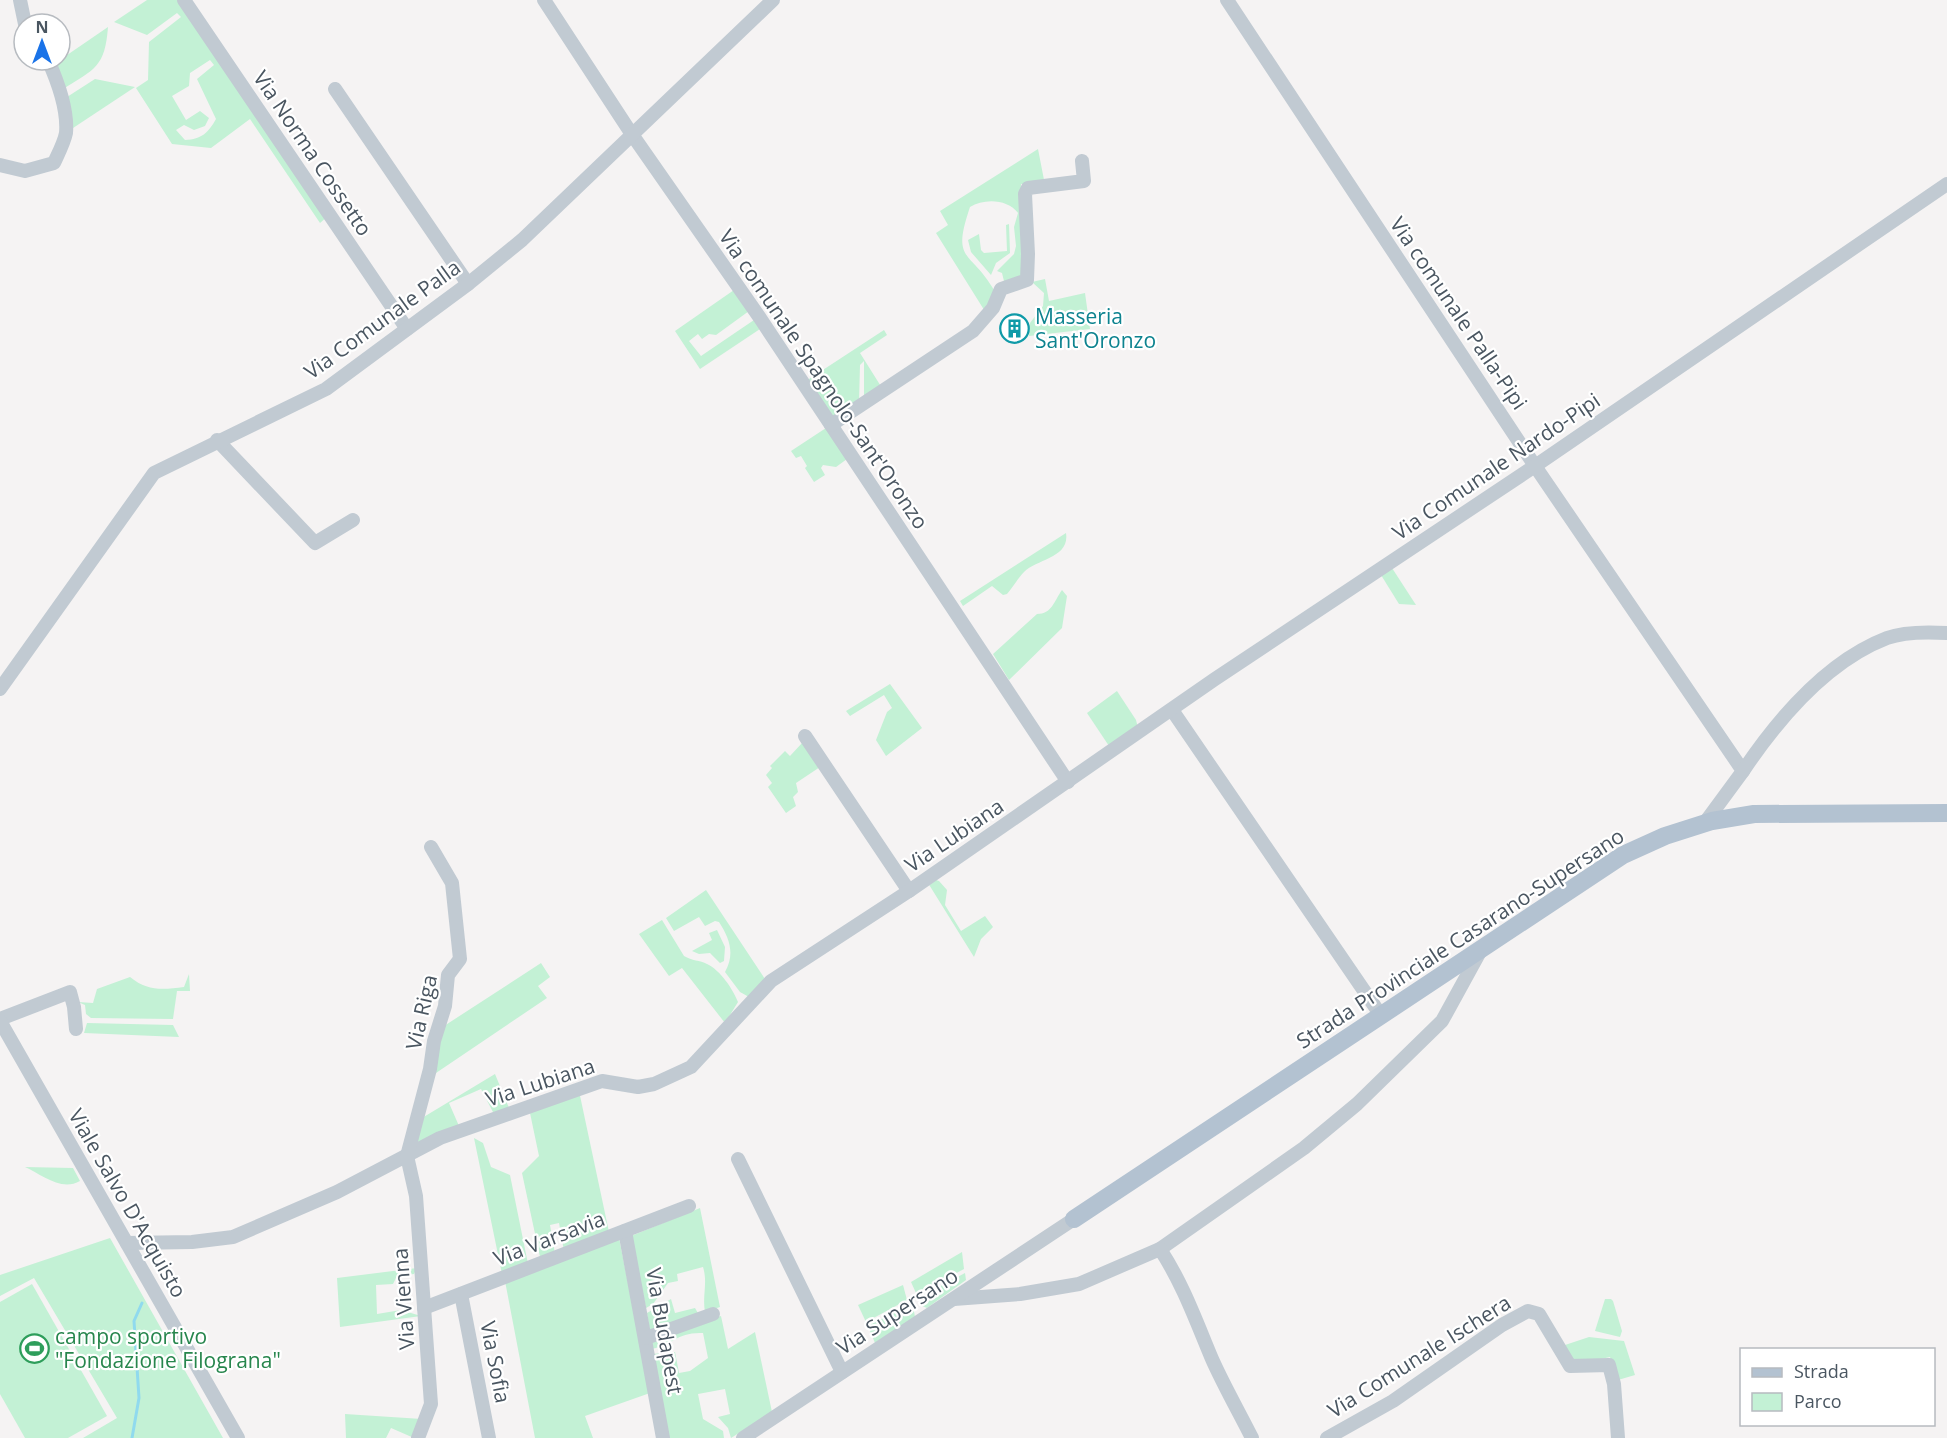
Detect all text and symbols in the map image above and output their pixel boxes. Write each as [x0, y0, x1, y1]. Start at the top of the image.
north arrow [12, 12, 72, 72]
text: N [35, 16, 49, 38]
street label: Via Norma Cossetto [247, 65, 379, 241]
street label: Via comunale Palla-Pipi [1384, 211, 1534, 415]
street label: Via comunale Spagnolo-Sant'Oronzo [713, 224, 935, 534]
street label: Via Comunale Palla [298, 253, 466, 385]
place label: Masseria Sant'Oronzo [1035, 302, 1156, 354]
building icon: Masseria Sant'Oronzo [998, 312, 1030, 344]
street label: Via Comunale Nardo-Pipi [1387, 386, 1605, 546]
street label: Via Lubiana [899, 792, 1009, 878]
street label: Strada Provinciale Casarano-Supersano [1291, 821, 1629, 1055]
street label: Via Riga [399, 972, 443, 1052]
street label: Via Lubiana [482, 1051, 598, 1113]
street label: Viale Salvo D'Acquisto [63, 1104, 193, 1302]
street label: Via Varsavia [489, 1204, 609, 1272]
street label: Via Vienna [385, 1247, 421, 1351]
street label: Via Supersano [831, 1261, 963, 1361]
street label: Via Budapest [640, 1266, 690, 1396]
street label: Via Comunale Ischera [1322, 1288, 1516, 1424]
street label: Via Sofia [474, 1319, 518, 1405]
place label: campo sportivo "Fondazione Filograna" [55, 1322, 281, 1374]
sports icon: campo sportivo "Fondazione Filograna" [18, 1332, 50, 1364]
legend [1740, 1348, 1935, 1426]
text: Strada [1794, 1359, 1849, 1383]
text: Parco [1794, 1389, 1842, 1413]

